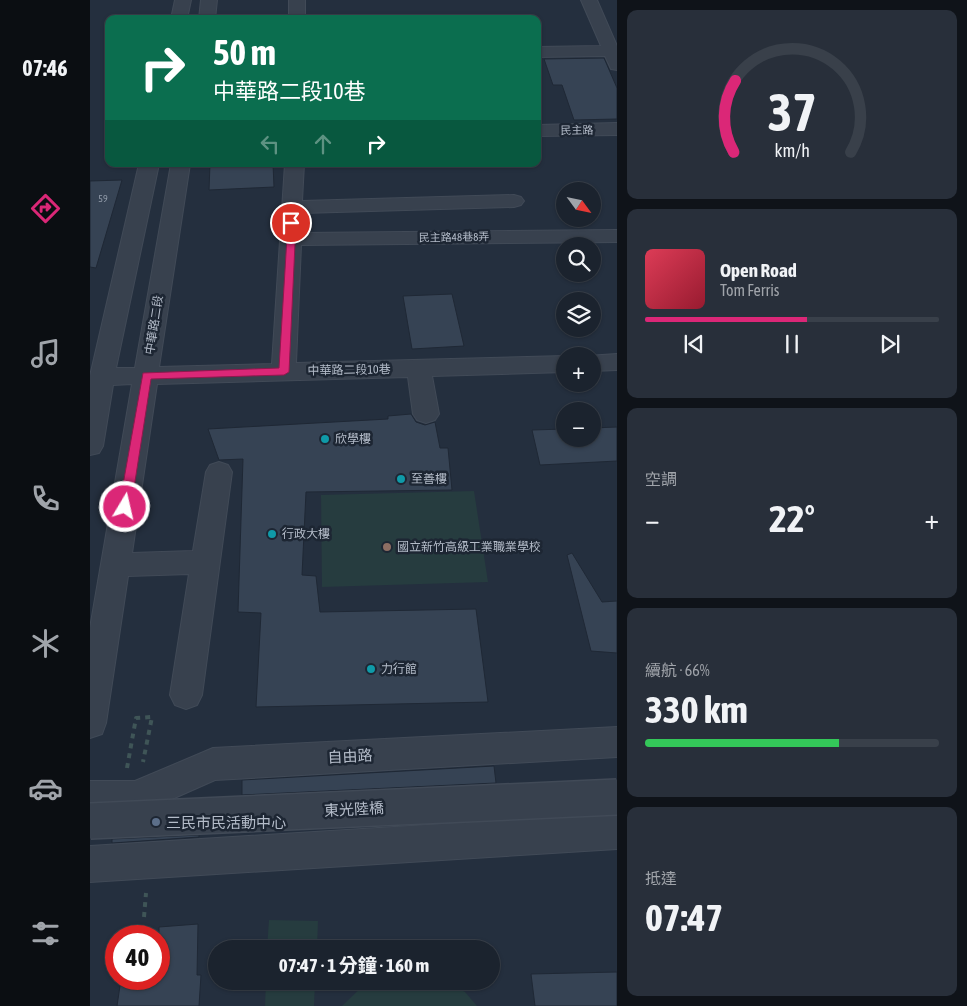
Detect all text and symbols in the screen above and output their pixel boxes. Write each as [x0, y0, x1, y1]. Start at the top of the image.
text: 50 m [213, 32, 276, 72]
icon: right [130, 35, 195, 100]
text: 07:46 [22, 55, 68, 81]
text: 中華路二段10巷 [213, 78, 366, 104]
text: 37 [768, 82, 816, 142]
street label: 民主路 [560, 124, 594, 136]
icon: left [256, 130, 284, 158]
icon: ahead [309, 130, 337, 158]
icon: right [362, 130, 390, 158]
text: km/h [774, 140, 810, 161]
north arrow [556, 182, 601, 228]
map controls [556, 182, 601, 447]
icon: directions [28, 191, 63, 226]
house number: 59 [98, 193, 108, 204]
pin [270, 202, 312, 244]
icon: arrive [277, 209, 305, 237]
street label: 民主路48巷8弄 [419, 230, 489, 244]
button: search [556, 237, 601, 282]
text: Open Road [720, 259, 797, 281]
text: Tom Ferris [720, 281, 779, 299]
button: layers [556, 292, 601, 337]
street label: 中華路二段 [142, 294, 166, 356]
icon: previous [680, 330, 708, 358]
icon: pause [778, 330, 806, 358]
icon: next [876, 330, 904, 358]
icon: music [28, 336, 63, 371]
button: + [556, 347, 601, 392]
street label: 中華路二段10巷 [307, 362, 391, 378]
button: − [556, 402, 601, 447]
place label: 欣學樓 [335, 432, 371, 446]
marker: 欣學樓 [319, 433, 331, 445]
text: 空調 [645, 470, 677, 488]
place label: 至善樓 [411, 472, 447, 486]
marker: 至善樓 [395, 473, 407, 485]
position arrow [98, 480, 150, 532]
icon: phone [28, 481, 63, 516]
text: 22° [769, 497, 815, 540]
text: − [645, 503, 660, 535]
text: + [924, 503, 939, 535]
place label: 行政大樓 [282, 527, 330, 541]
marker: 行政大樓 [266, 528, 278, 540]
place label: 國立新竹高級工業職業學校 [397, 540, 541, 554]
marker: 國立新竹高級工業職業學校 [381, 541, 393, 553]
icon: climate [28, 626, 63, 661]
text: 續航 · 66% [645, 661, 710, 679]
place label: 力行館 [381, 662, 417, 676]
marker: 力行館 [365, 663, 377, 675]
text: 330 km [645, 688, 748, 731]
street label: 自由路 [327, 746, 373, 766]
icon: car [28, 771, 63, 806]
street label: 東光陸橋 [324, 799, 384, 819]
place label: 三民市民活動中心 [166, 814, 286, 831]
marker: 三民市民活動中心 [150, 816, 162, 828]
text: 抵達 [645, 869, 677, 887]
text: 07:47 [645, 896, 723, 939]
icon: filters [28, 916, 63, 951]
speed limit sign: 40 [105, 925, 170, 990]
text: 07:47 · 1 分鐘 · 160 m [279, 954, 429, 976]

